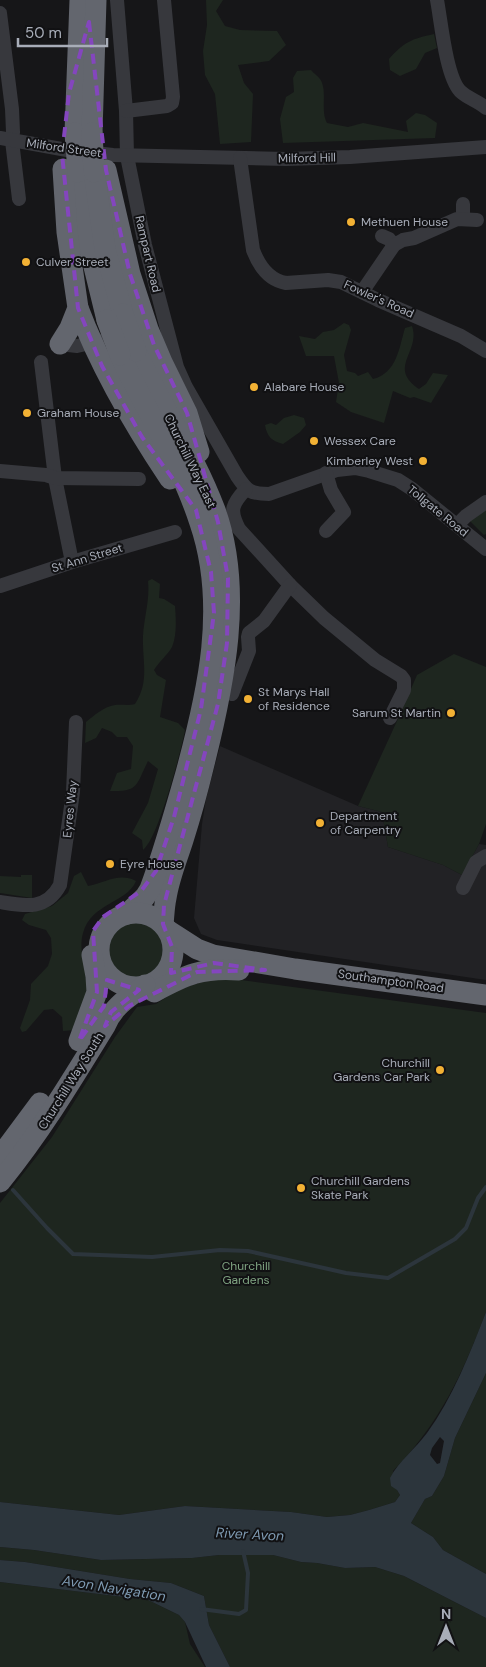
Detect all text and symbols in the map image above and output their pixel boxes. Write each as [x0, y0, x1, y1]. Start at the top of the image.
scale bar [18, 15, 106, 47]
text: 50 m [25, 23, 62, 43]
street label: Milford Street [25, 135, 103, 161]
street label: Milford Hill [278, 149, 336, 167]
street label: Rampart Road [131, 214, 165, 294]
place label: Methuen House [361, 214, 448, 230]
marker: Methuen House [345, 216, 357, 228]
place label: Culver Street [36, 254, 109, 270]
marker: Culver Street [20, 256, 32, 268]
street label: Fowler's Road [341, 276, 417, 322]
place label: Alabare House [264, 379, 345, 395]
marker: Alabare House [248, 381, 260, 393]
place label: Graham House [37, 405, 120, 421]
marker: Graham House [21, 407, 33, 419]
street label: Churchill Way East [160, 411, 220, 511]
place label: Wessex Care [324, 433, 396, 449]
marker: Wessex Care [308, 435, 320, 447]
place label: Kimberley West [326, 453, 413, 469]
marker: Kimberley West [417, 455, 429, 467]
street label: Tollgate Road [404, 482, 472, 540]
street label: St Ann Street [49, 539, 125, 576]
place label: St Marys Hall of Residence [258, 684, 330, 714]
marker: St Marys Hall of Residence [242, 693, 254, 705]
place label: Sarum St Martin [352, 705, 441, 721]
marker: Sarum St Martin [445, 707, 457, 719]
street label: Eyres Way [59, 779, 81, 839]
place label: Department of Carpentry [330, 808, 401, 838]
marker: Department of Carpentry [314, 817, 326, 829]
place label: Eyre House [120, 856, 183, 872]
marker: Eyre House [104, 858, 116, 870]
street label: Southampton Road [337, 966, 445, 996]
street label: Churchill Way South [35, 1029, 107, 1133]
place label: Churchill Gardens Car Park [333, 1055, 430, 1085]
marker: Churchill Gardens Car Park [434, 1064, 446, 1076]
place label: Churchill Gardens Skate Park [311, 1173, 410, 1203]
marker: Churchill Gardens Skate Park [295, 1182, 307, 1194]
park label: Churchill Gardens [222, 1258, 270, 1288]
water label: River Avon [215, 1523, 285, 1545]
water label: Avon Navigation [60, 1571, 167, 1605]
north arrow [421, 1602, 471, 1652]
text: N [441, 1605, 451, 1623]

